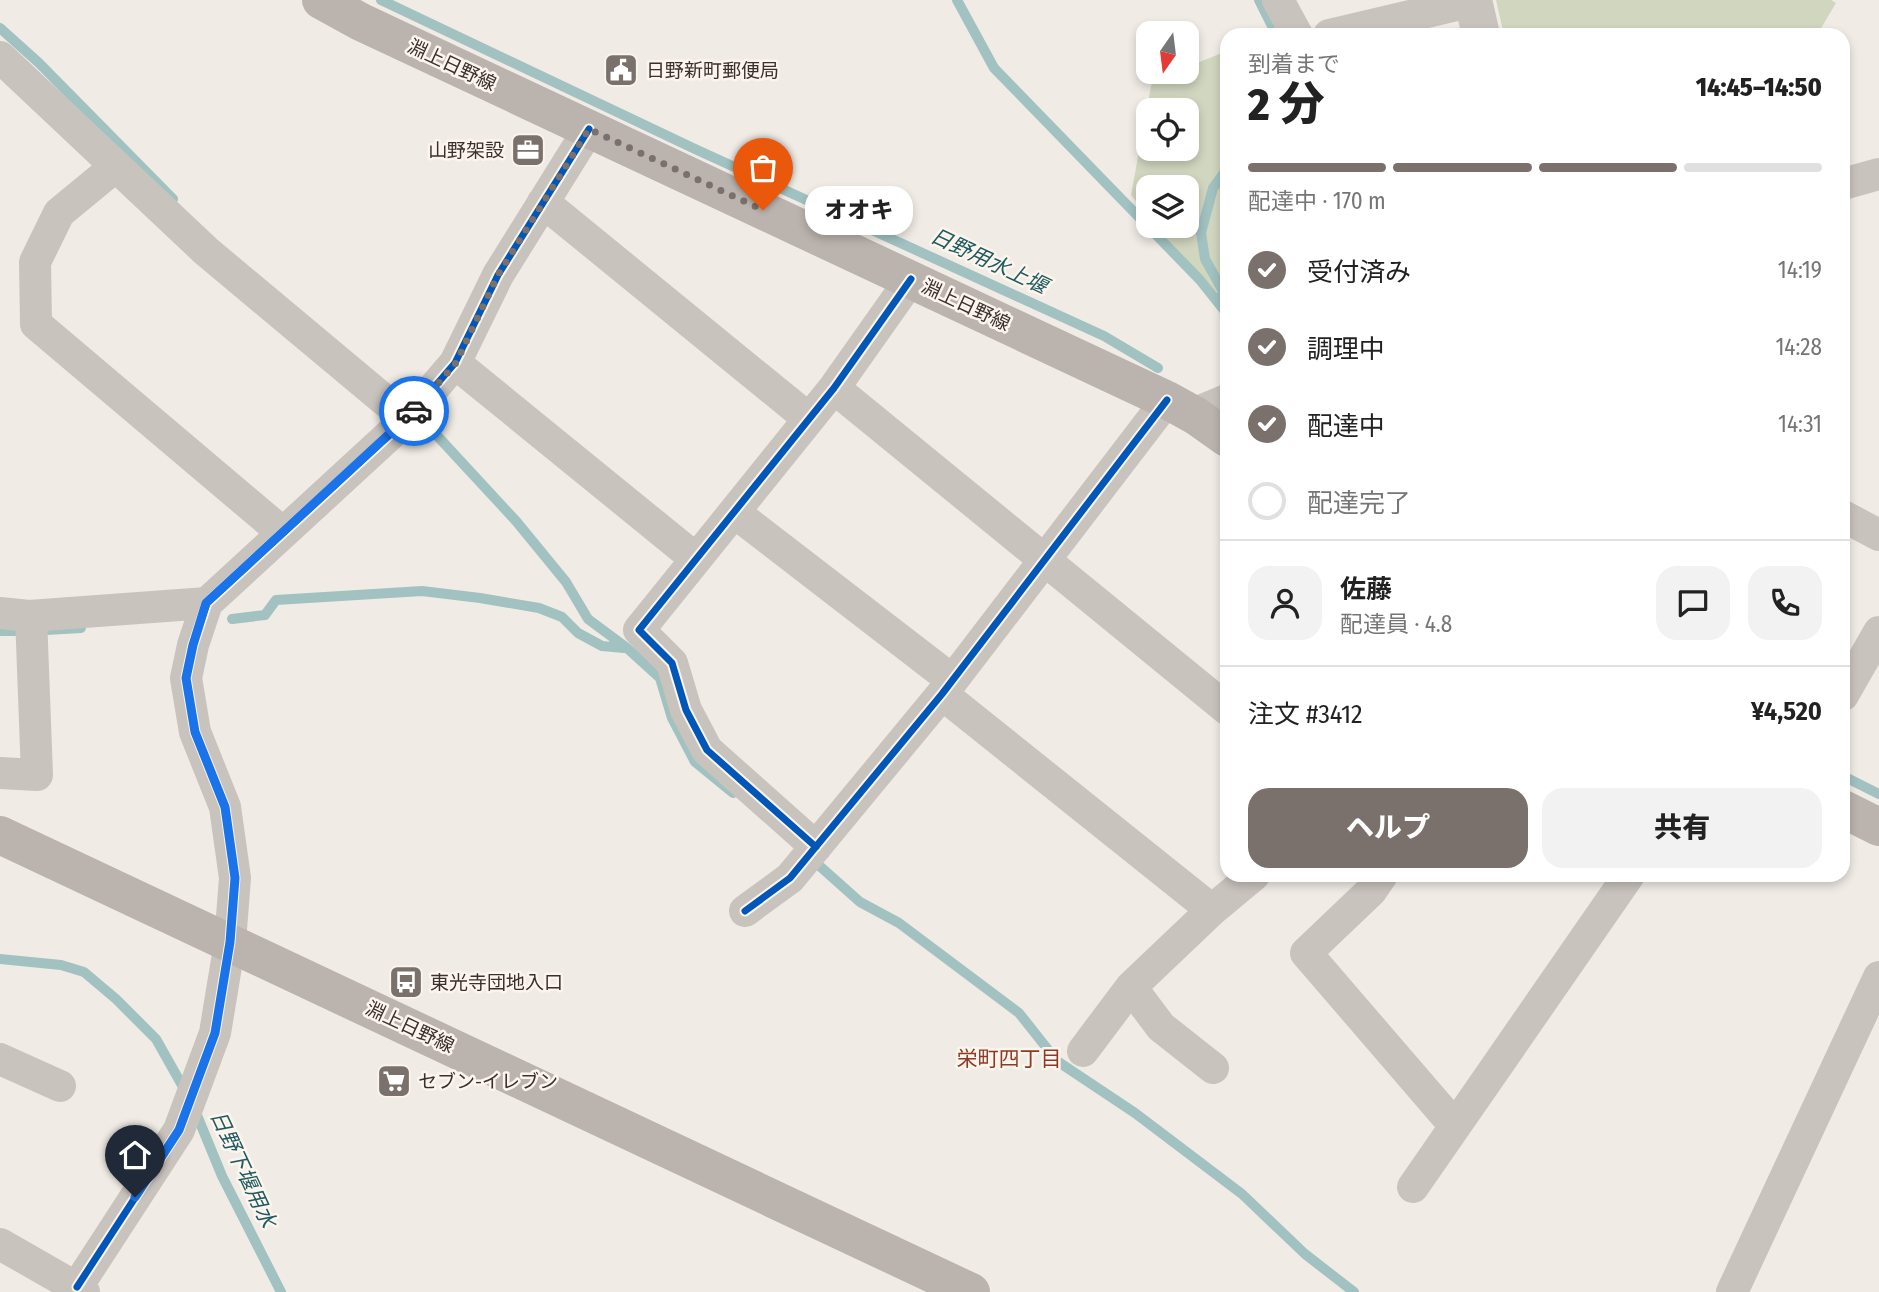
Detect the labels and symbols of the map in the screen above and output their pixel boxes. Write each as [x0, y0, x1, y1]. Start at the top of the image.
north arrow [1136, 21, 1199, 84]
street label: 淵上日野線 [404, 34, 500, 96]
public building icon: 日野新町郵便局 [602, 51, 640, 89]
place label: 日野新町郵便局 [646, 59, 779, 82]
office icon: 山野架設 [509, 131, 547, 169]
pin [733, 138, 793, 210]
place label: 山野架設 [428, 139, 504, 162]
callout: オオキ [805, 186, 914, 234]
water label: 日野用水上堰 [926, 223, 1055, 301]
street label: 淵上日野線 [918, 274, 1014, 336]
courier [379, 376, 449, 446]
bus stop icon: 東光寺団地入口 [387, 963, 425, 1001]
place label: 東光寺団地入口 [430, 971, 563, 994]
street label: 淵上日野線 [362, 996, 458, 1058]
district label: 栄町四丁目 [957, 1046, 1062, 1072]
supermarket icon: セブン-イレブン [375, 1062, 413, 1100]
place label: セブン-イレブン [418, 1070, 558, 1093]
water label: 日野下堰用水 [205, 1106, 282, 1233]
pin [105, 1125, 165, 1197]

